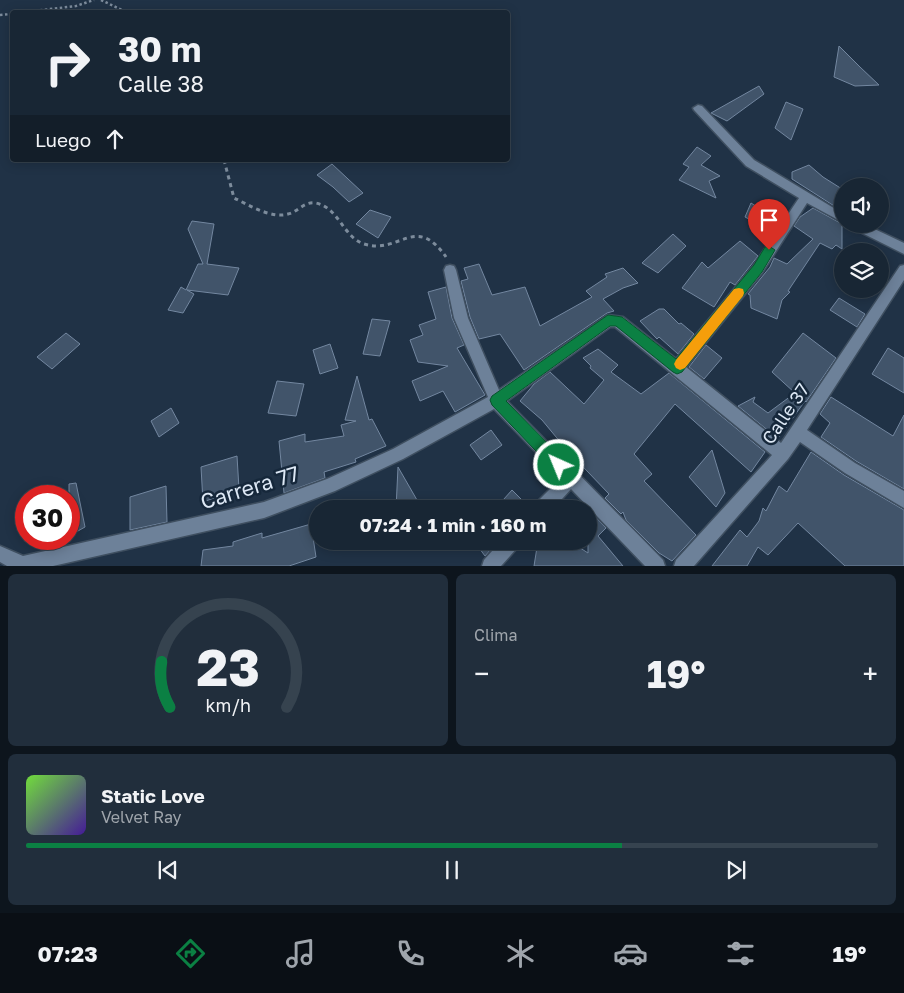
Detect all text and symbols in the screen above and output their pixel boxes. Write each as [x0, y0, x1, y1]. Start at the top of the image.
text: 30 m [118, 28, 201, 70]
icon: right [35, 30, 100, 95]
text: Calle 38 [118, 70, 204, 97]
icon: ahead [101, 125, 129, 153]
text: Luego [35, 128, 91, 151]
map controls [834, 178, 889, 298]
button: sound [834, 178, 889, 233]
pin [748, 199, 790, 250]
icon: arrive [755, 206, 783, 234]
button: layers [834, 243, 889, 298]
street label: Calle 37 [757, 379, 814, 448]
position arrow [532, 438, 584, 490]
street label: Carrera 77 [197, 460, 302, 514]
speed limit sign: 30 [15, 485, 80, 550]
text: 07:24 · 1 min · 160 m [360, 513, 546, 536]
text: Clima [474, 625, 518, 645]
text: 23 [196, 635, 260, 697]
text: 19° [647, 651, 705, 696]
text: − [474, 657, 489, 690]
text: + [863, 657, 878, 690]
text: km/h [205, 694, 251, 716]
text: Static Love [101, 784, 205, 807]
text: Velvet Ray [101, 807, 182, 827]
icon: previous [154, 856, 182, 884]
icon: pause [438, 856, 466, 884]
icon: next [722, 856, 750, 884]
icon: directions [173, 936, 208, 971]
icon: music [283, 936, 318, 971]
icon: phone [393, 936, 428, 971]
icon: climate [503, 936, 538, 971]
icon: car [613, 936, 648, 971]
icon: filters [723, 936, 758, 971]
text: 07:23 [37, 940, 98, 967]
text: 19° [833, 940, 866, 967]

